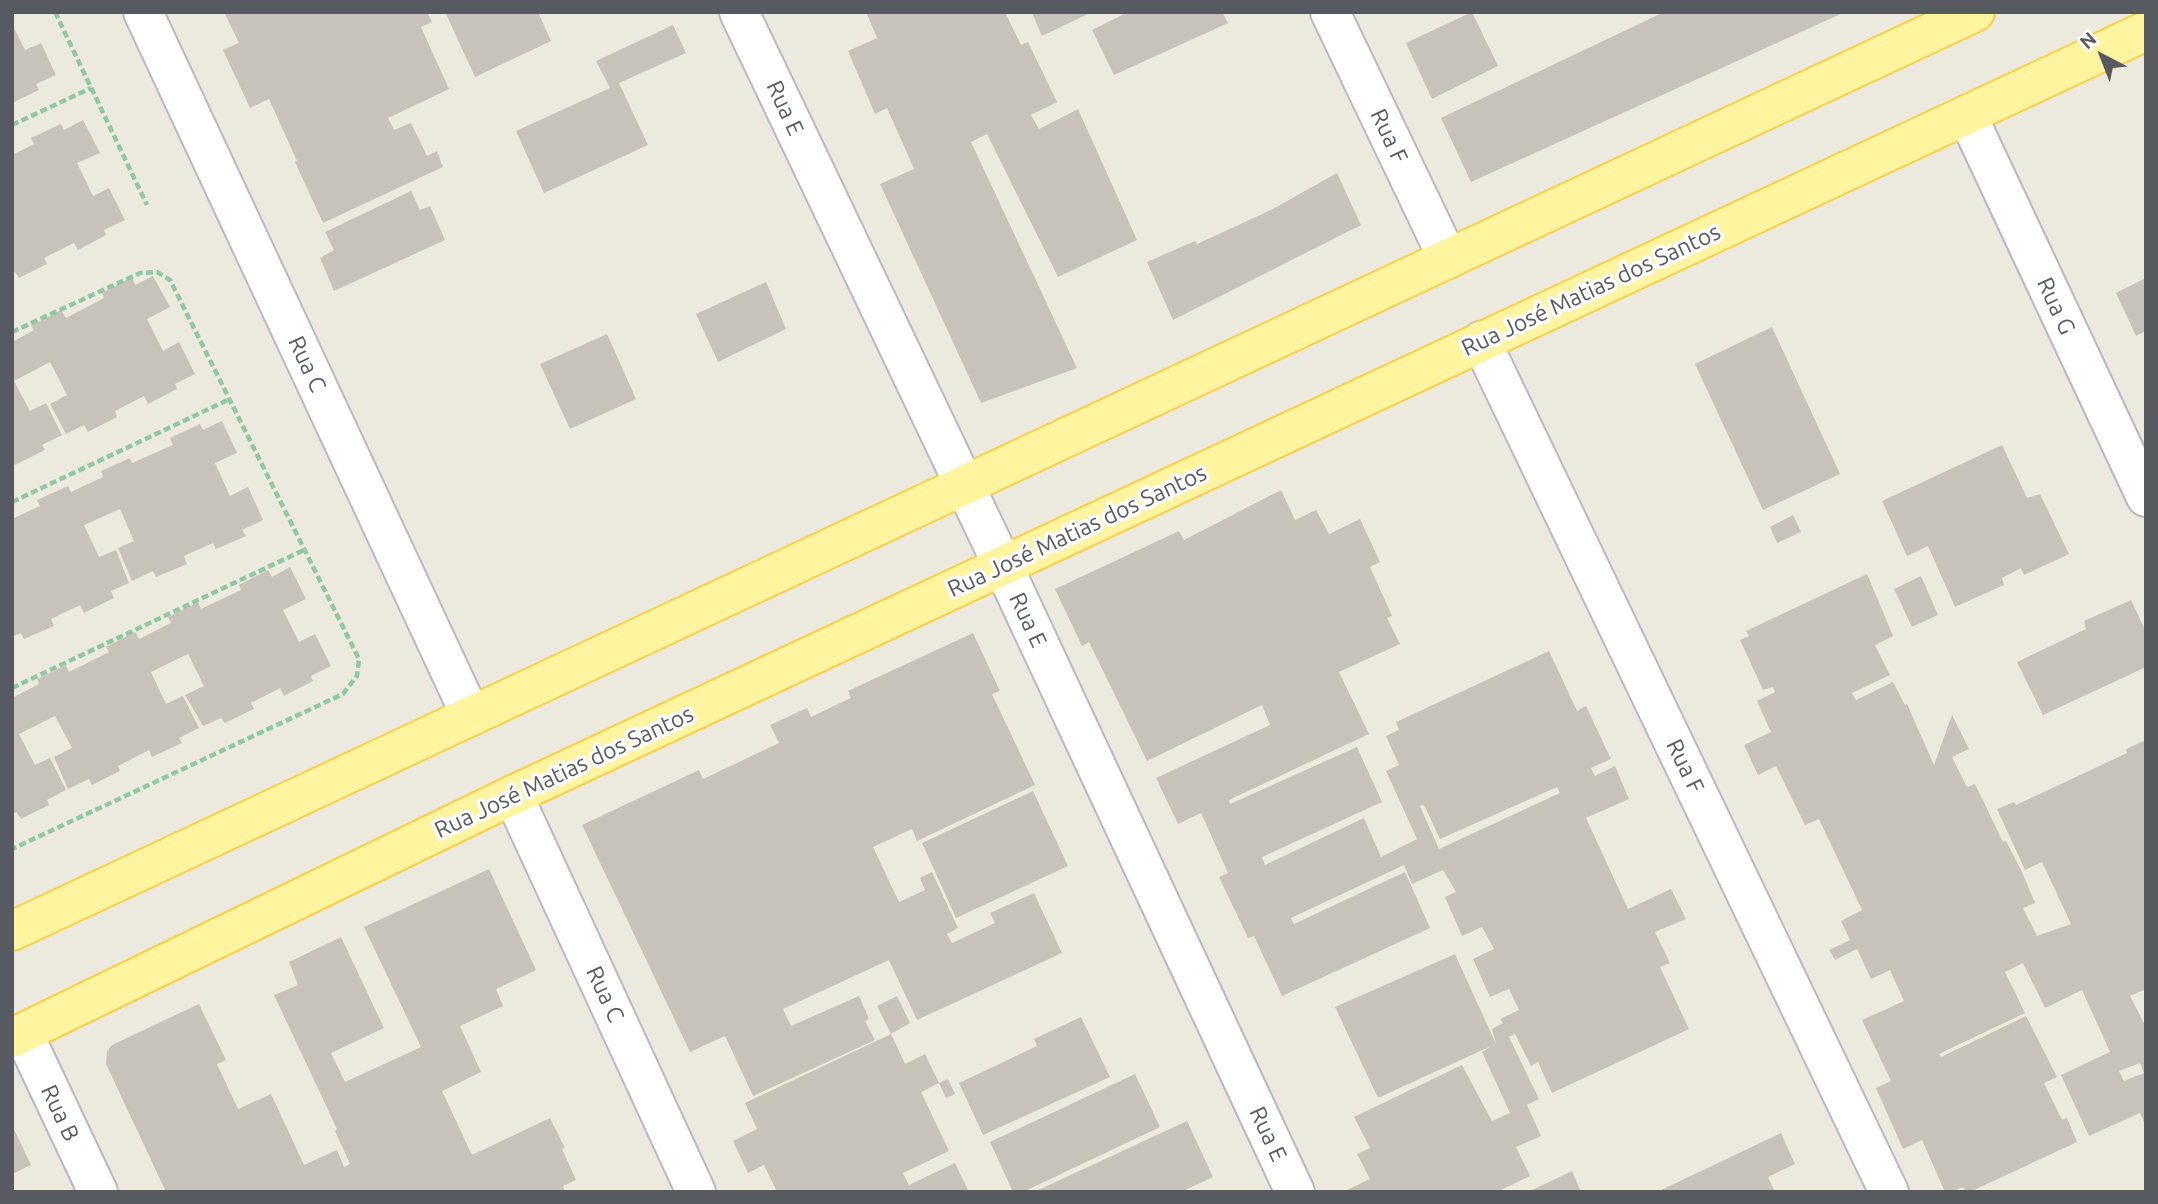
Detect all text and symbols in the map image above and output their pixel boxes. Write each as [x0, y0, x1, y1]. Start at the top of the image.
north arrow [2067, 21, 2137, 91]
text: N [2075, 27, 2101, 53]
street label: Rua E [760, 76, 810, 140]
street label: Rua F [1365, 104, 1413, 168]
street label: Rua José Matias dos Santos [1457, 218, 1725, 362]
street label: Rua G [2031, 273, 2081, 339]
street label: Rua C [282, 332, 332, 396]
street label: Rua José Matias dos Santos [943, 459, 1211, 603]
street label: Rua E [1003, 588, 1053, 652]
street label: Rua José Matias dos Santos [430, 700, 698, 844]
street label: Rua F [1660, 734, 1710, 798]
street label: Rua C [580, 962, 630, 1026]
street label: Rua B [35, 1080, 85, 1146]
street label: Rua E [1243, 1102, 1293, 1166]

